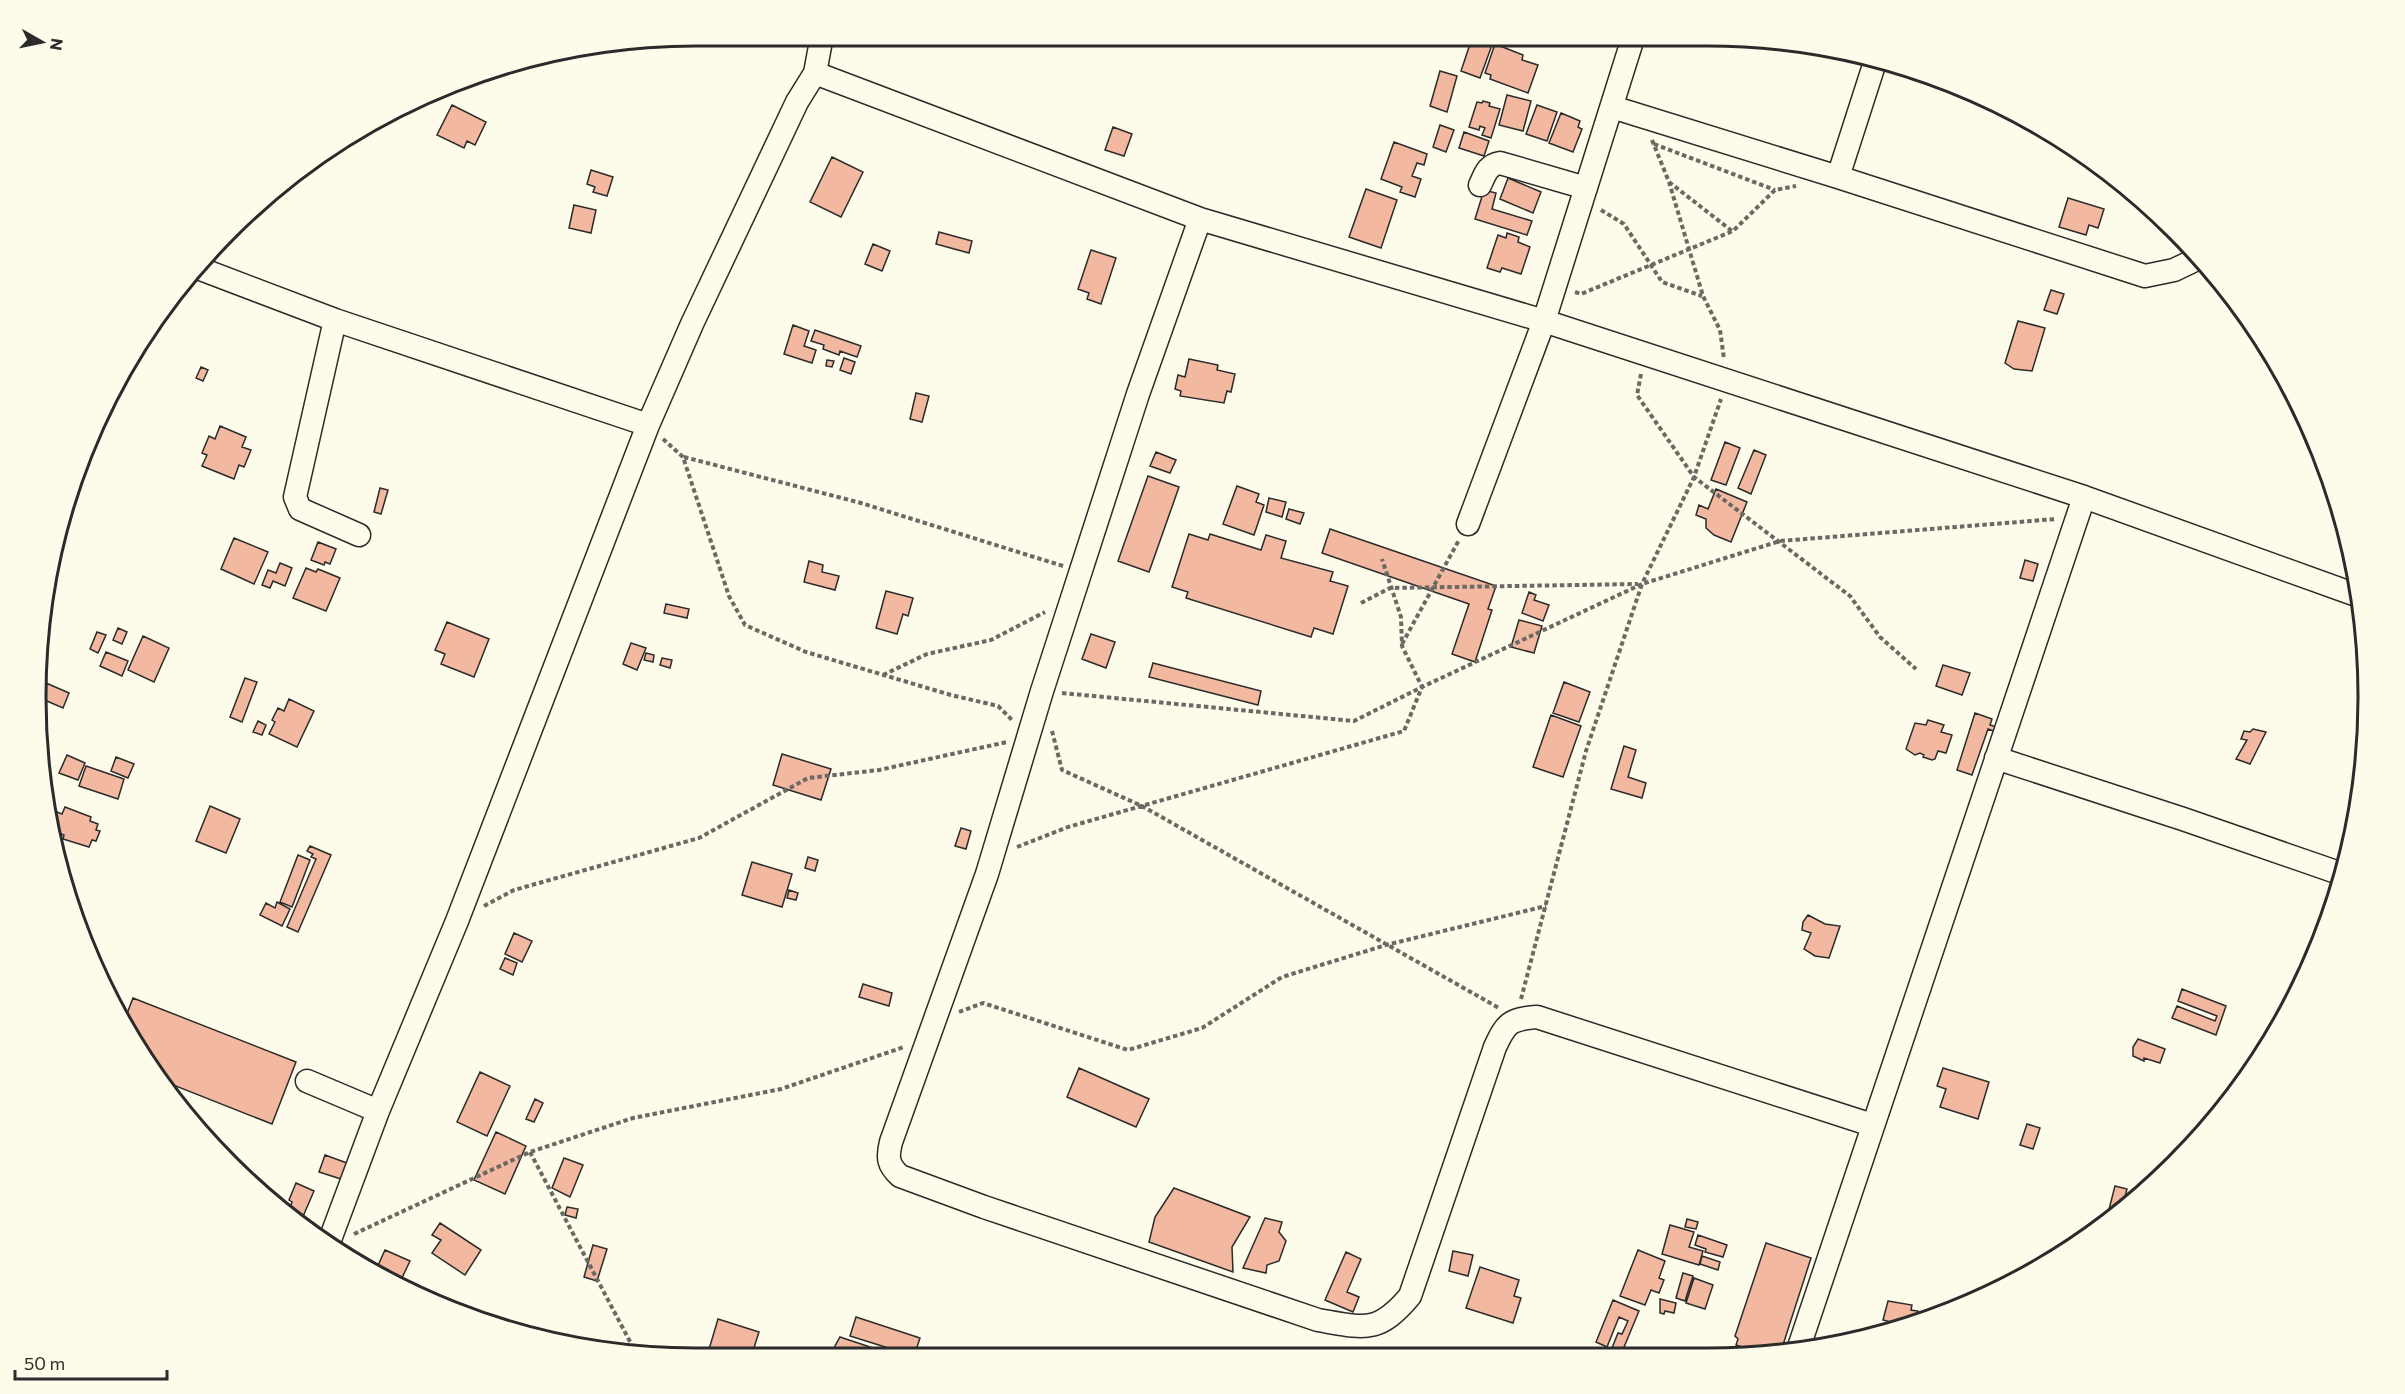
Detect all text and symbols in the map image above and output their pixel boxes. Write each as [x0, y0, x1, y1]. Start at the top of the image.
north arrow [12, 12, 72, 72]
text: N [47, 37, 68, 52]
scale bar [15, 1343, 166, 1381]
text: 50 m [24, 1352, 65, 1374]

